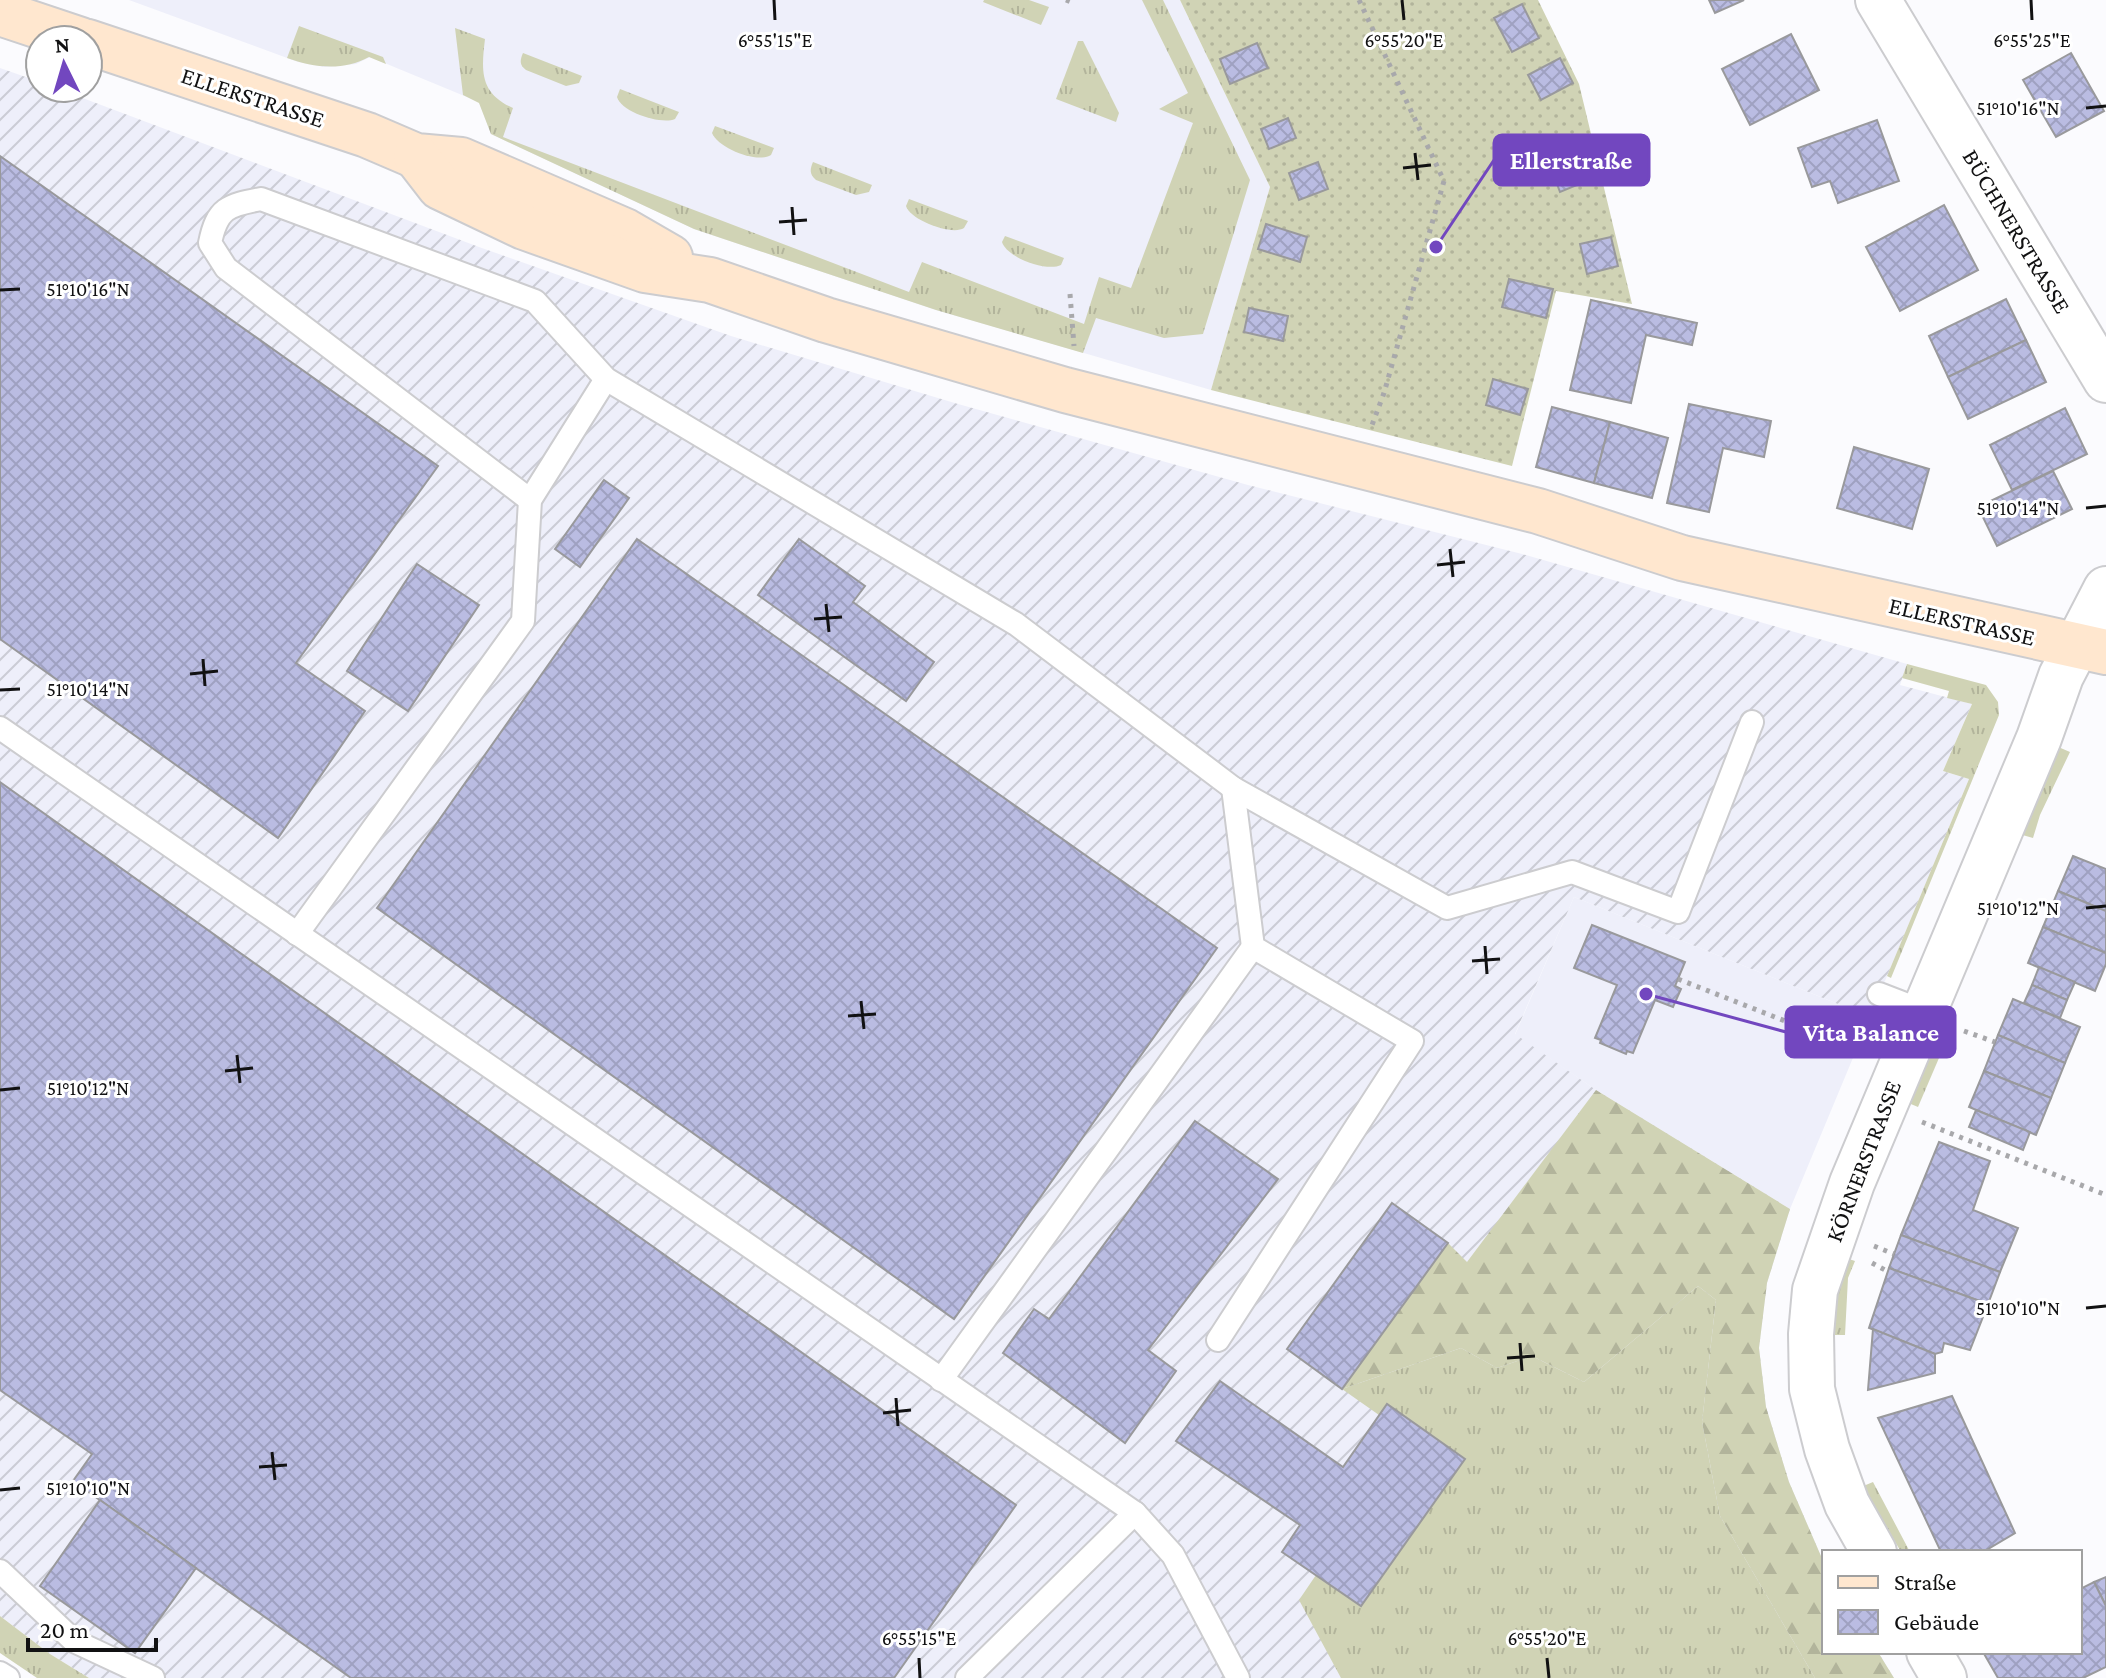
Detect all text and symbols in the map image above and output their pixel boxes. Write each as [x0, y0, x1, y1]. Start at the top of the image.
north arrow [24, 24, 104, 104]
text: 6°55'15"E [738, 29, 812, 51]
text: 6°55'20"E [1365, 29, 1444, 51]
text: 6°55'25"E [1993, 29, 2071, 51]
text: N [54, 31, 71, 58]
street label: ELLERSTRASSE [178, 61, 328, 133]
text: 51°10'16"N [1976, 97, 2060, 119]
callout: Ellerstraße [1494, 135, 1649, 185]
street label: BÜCHNERSTRASSE [1957, 144, 2077, 318]
text: Ellerstraße [1510, 146, 1632, 175]
text: 51°10'16"N [46, 278, 130, 300]
text: 51°10'14"N [1977, 497, 2059, 519]
street label: ELLERSTRASSE [1886, 591, 2038, 651]
text: 51°10'14"N [47, 678, 129, 700]
text: 51°10'12"N [1977, 897, 2059, 919]
callout: Vita Balance [1786, 1007, 1955, 1057]
text: Vita Balance [1802, 1018, 1939, 1047]
text: 51°10'12"N [47, 1077, 129, 1099]
street label: KÖRNERSTRASSE [1820, 1077, 1906, 1245]
text: 51°10'10"N [1976, 1297, 2060, 1319]
text: 51°10'10"N [46, 1477, 130, 1499]
legend [1822, 1550, 2082, 1654]
text: Straße [1894, 1568, 1956, 1595]
scale bar [28, 1602, 156, 1652]
text: Gebäude [1894, 1608, 1979, 1635]
text: 20 m [40, 1616, 89, 1643]
text: 6°55'15"E [882, 1627, 956, 1649]
text: 6°55'20"E [1508, 1627, 1587, 1649]

